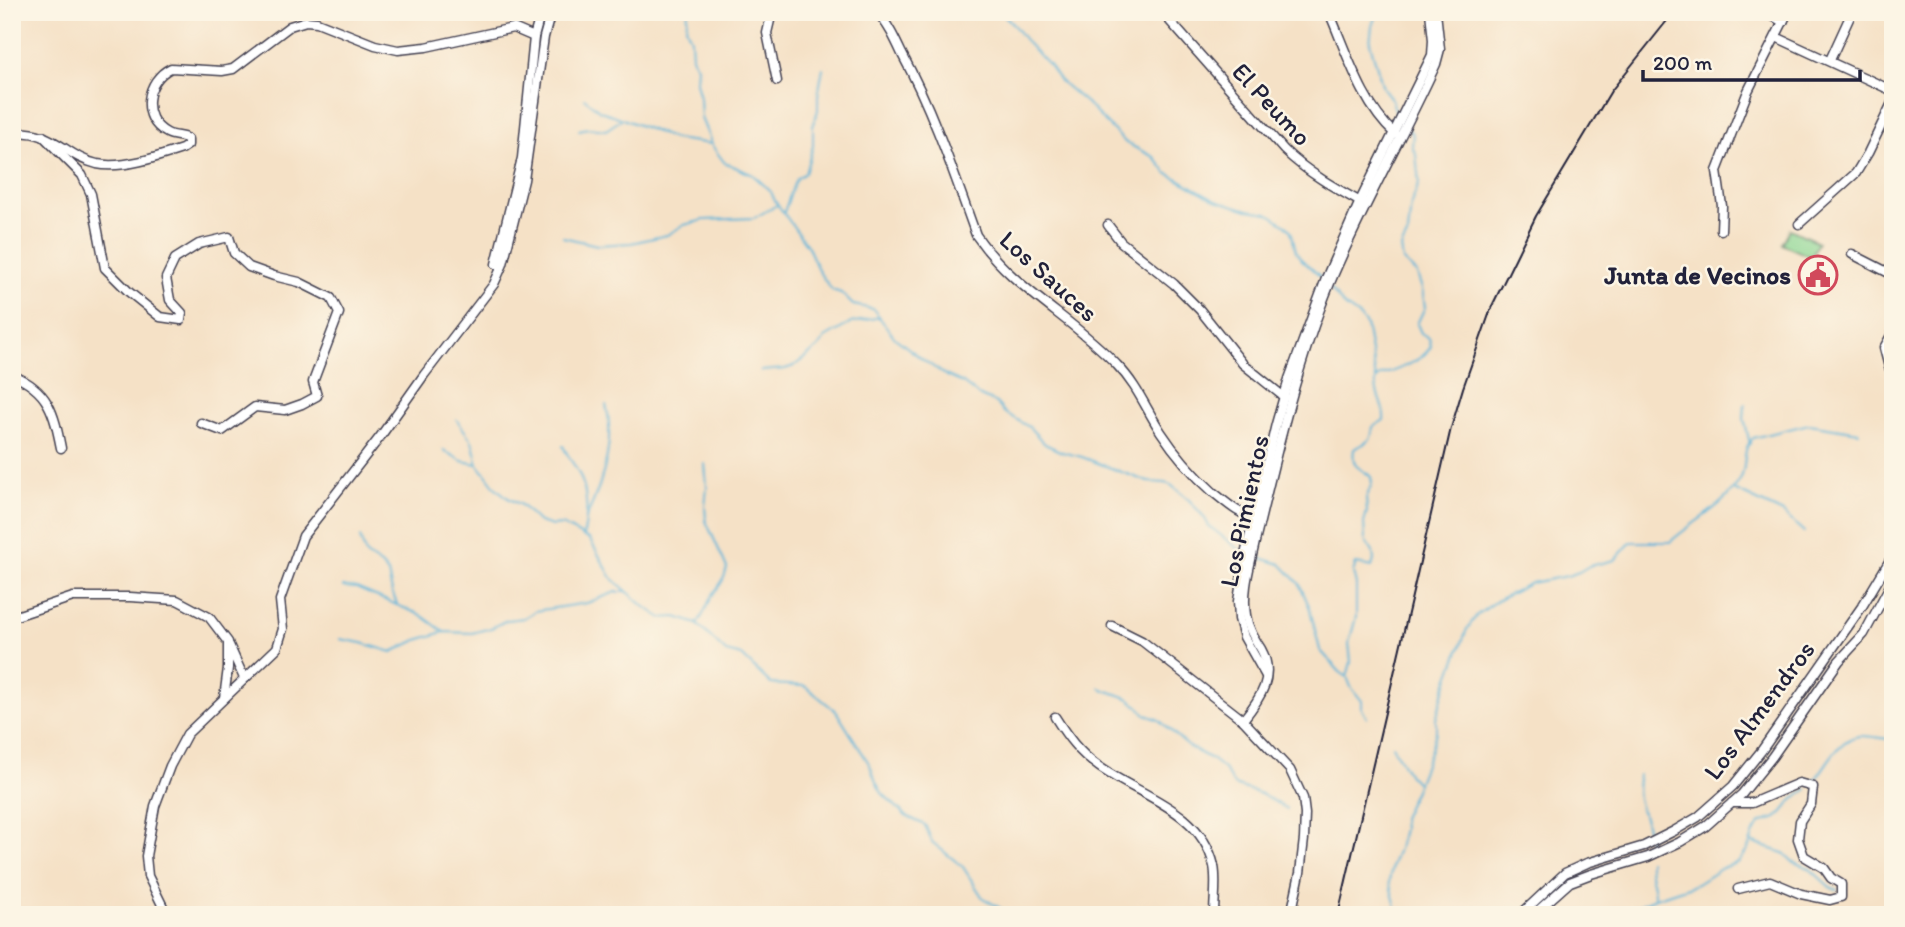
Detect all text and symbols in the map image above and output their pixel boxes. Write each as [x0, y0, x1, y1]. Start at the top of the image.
scale bar [1643, 38, 1860, 82]
text: 200 m [1653, 50, 1713, 75]
street label: El Peumo [1225, 56, 1319, 152]
street label: Los Sauces [993, 223, 1105, 329]
public building icon: Junta de Vecinos [1797, 254, 1839, 296]
place label: Junta de Vecinos [1603, 259, 1791, 291]
street label: Los Pimientos [1212, 432, 1276, 590]
street label: Los Almendros [1696, 634, 1822, 786]

